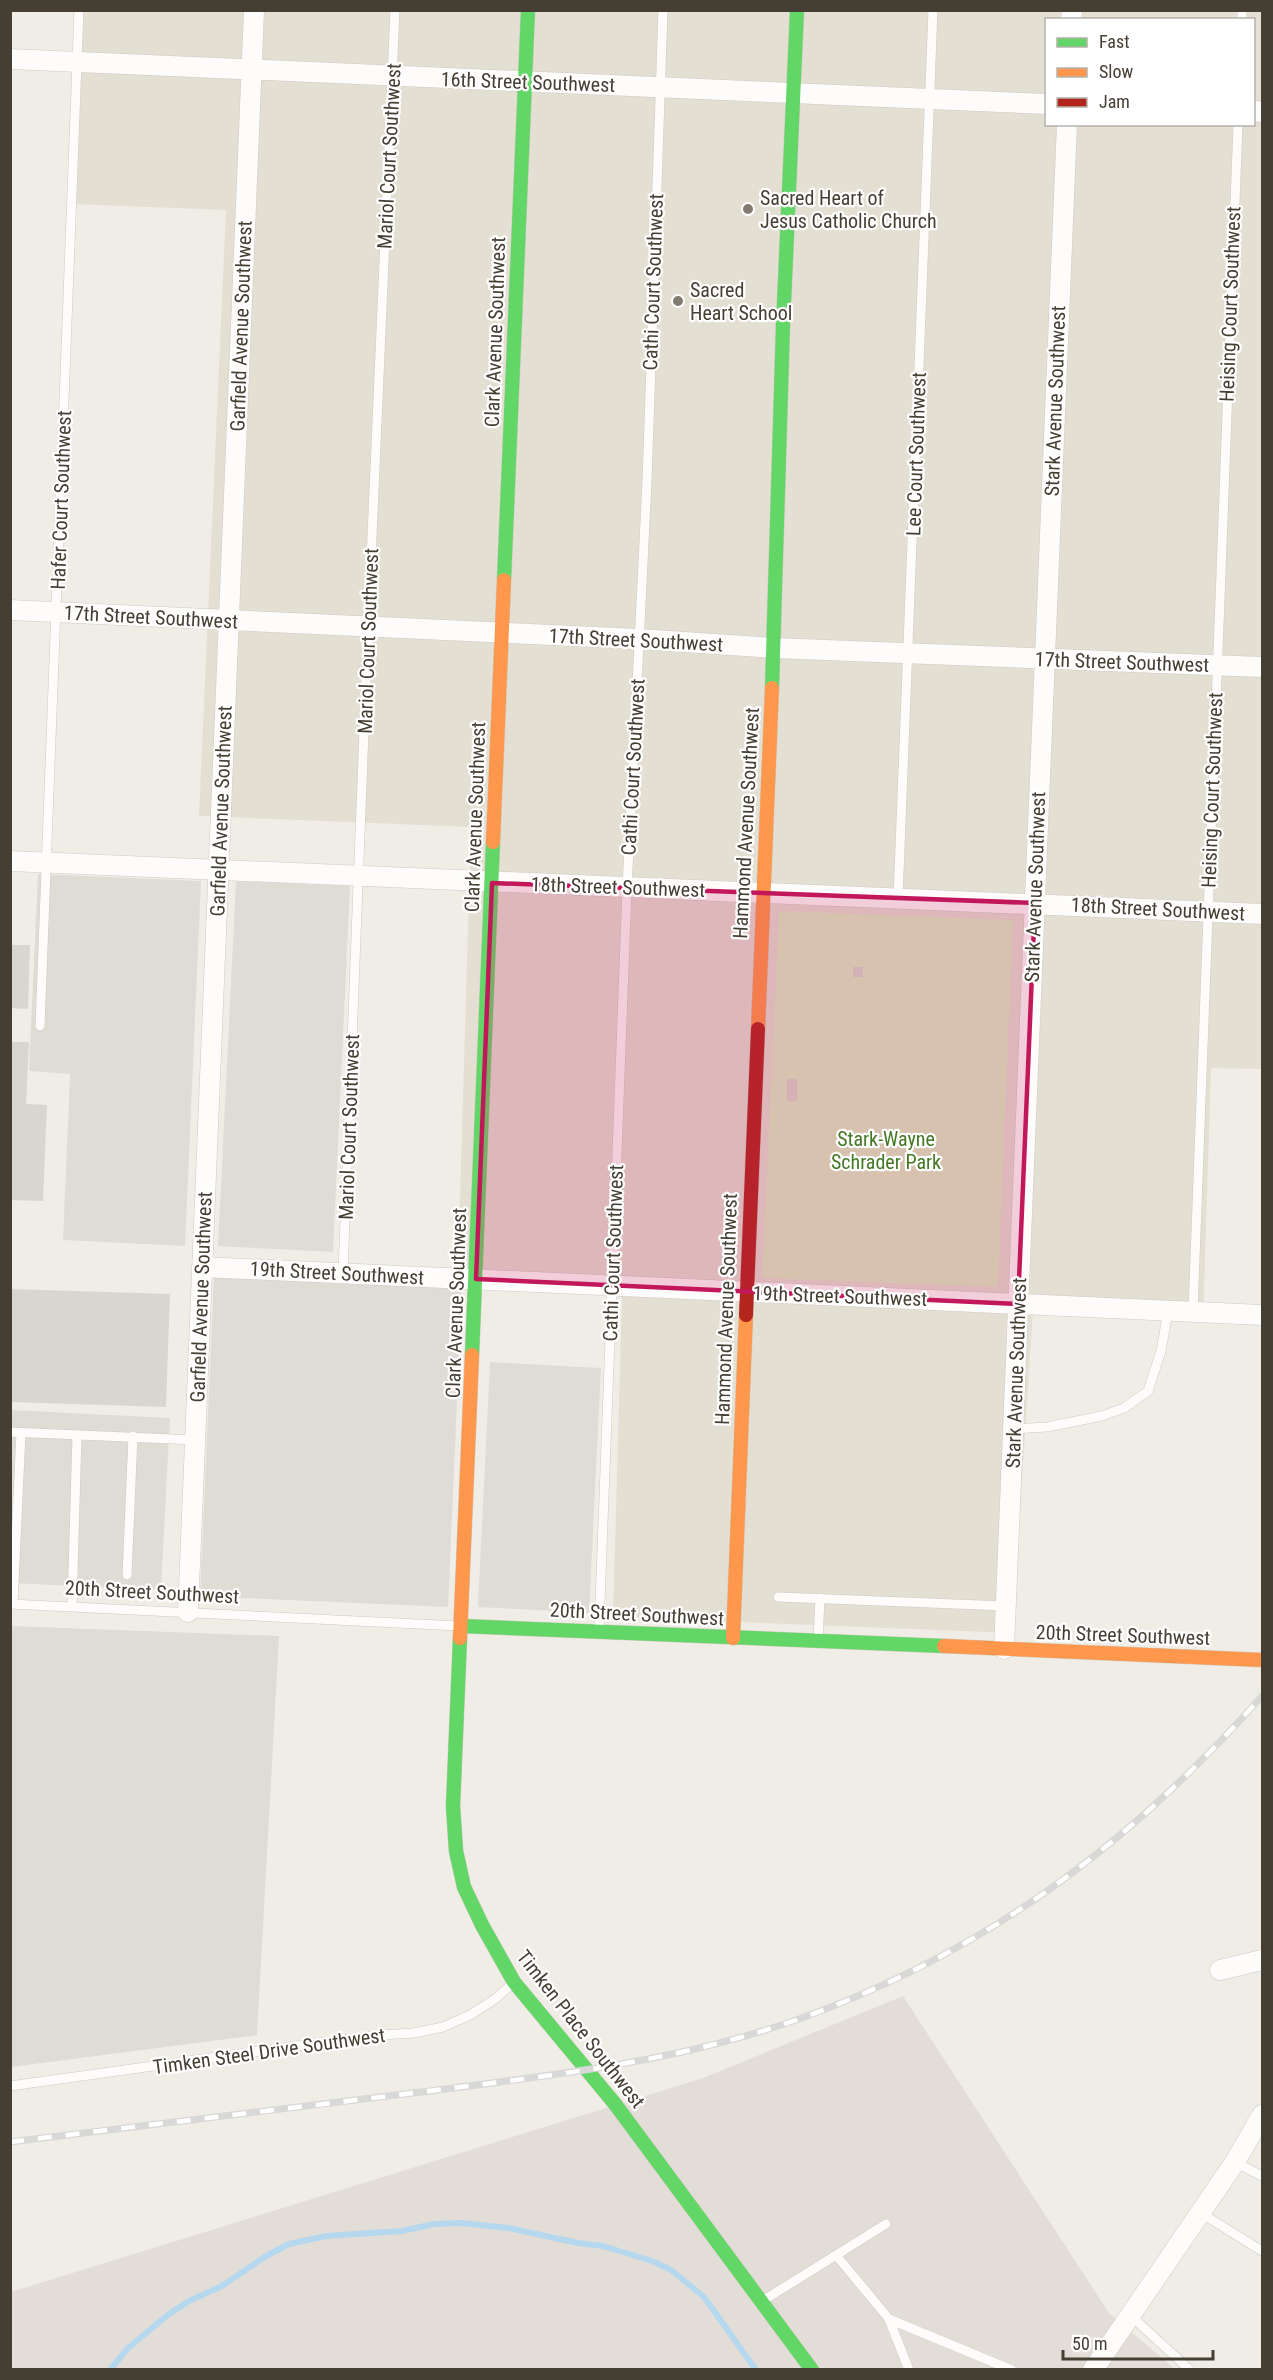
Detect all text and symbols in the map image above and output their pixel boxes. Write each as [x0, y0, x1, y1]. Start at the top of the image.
legend [1045, 18, 1255, 126]
text: Fast [1099, 31, 1130, 52]
text: Slow [1099, 61, 1134, 82]
street label: Mariol Court Southwest [372, 63, 406, 249]
street label: 16th Street Southwest [440, 67, 616, 97]
text: Jam [1099, 91, 1130, 112]
place label: Sacred Heart of Jesus Catholic Church [760, 186, 937, 233]
street label: Cathi Court Southwest [638, 193, 668, 371]
marker: Sacred Heart of Jesus Catholic Church [741, 202, 755, 216]
street label: Heising Court Southwest [1215, 206, 1245, 402]
street label: Garfield Avenue Southwest [225, 220, 257, 432]
street label: Clark Avenue Southwest [480, 236, 510, 428]
place label: Sacred Heart School [690, 278, 792, 325]
marker: Sacred Heart School [671, 294, 685, 308]
street label: Stark Avenue Southwest [1040, 305, 1070, 497]
street label: Lee Court Southwest [901, 372, 931, 536]
street label: Hafer Court Southwest [46, 410, 76, 590]
street label: Mariol Court Southwest [353, 548, 383, 734]
street label: 17th Street Southwest [63, 600, 239, 634]
street label: 17th Street Southwest [548, 623, 724, 657]
street label: 17th Street Southwest [1034, 647, 1210, 677]
street label: Cathi Court Southwest [616, 678, 650, 856]
street label: Heising Court Southwest [1197, 692, 1227, 888]
street label: Garfield Avenue Southwest [205, 705, 237, 917]
street label: Hammond Avenue Southwest [728, 707, 764, 939]
street label: Clark Avenue Southwest [460, 721, 490, 913]
street label: Stark Avenue Southwest [1020, 791, 1050, 983]
street label: 18th Street Southwest [530, 872, 706, 902]
street label: 18th Street Southwest [1070, 892, 1246, 926]
street label: Mariol Court Southwest [334, 1034, 364, 1220]
park label: Stark-Wayne Schrader Park [831, 1127, 941, 1174]
street label: Cathi Court Southwest [598, 1164, 628, 1342]
street label: Garfield Avenue Southwest [185, 1191, 217, 1403]
street label: Hammond Avenue Southwest [710, 1193, 742, 1425]
street label: Clark Avenue Southwest [441, 1207, 471, 1399]
street label: 19th Street Southwest [249, 1256, 425, 1290]
street label: Stark Avenue Southwest [1001, 1277, 1031, 1469]
street label: 19th Street Southwest [752, 1281, 928, 1311]
street label: 20th Street Southwest [64, 1575, 240, 1609]
street label: 20th Street Southwest [549, 1597, 725, 1631]
street label: 20th Street Southwest [1035, 1620, 1211, 1650]
street label: Timken Place Southwest [512, 1945, 650, 2113]
street label: Timken Steel Drive Southwest [151, 2023, 387, 2079]
scale bar [1063, 2323, 1213, 2361]
text: 50 m [1072, 2333, 1107, 2354]

